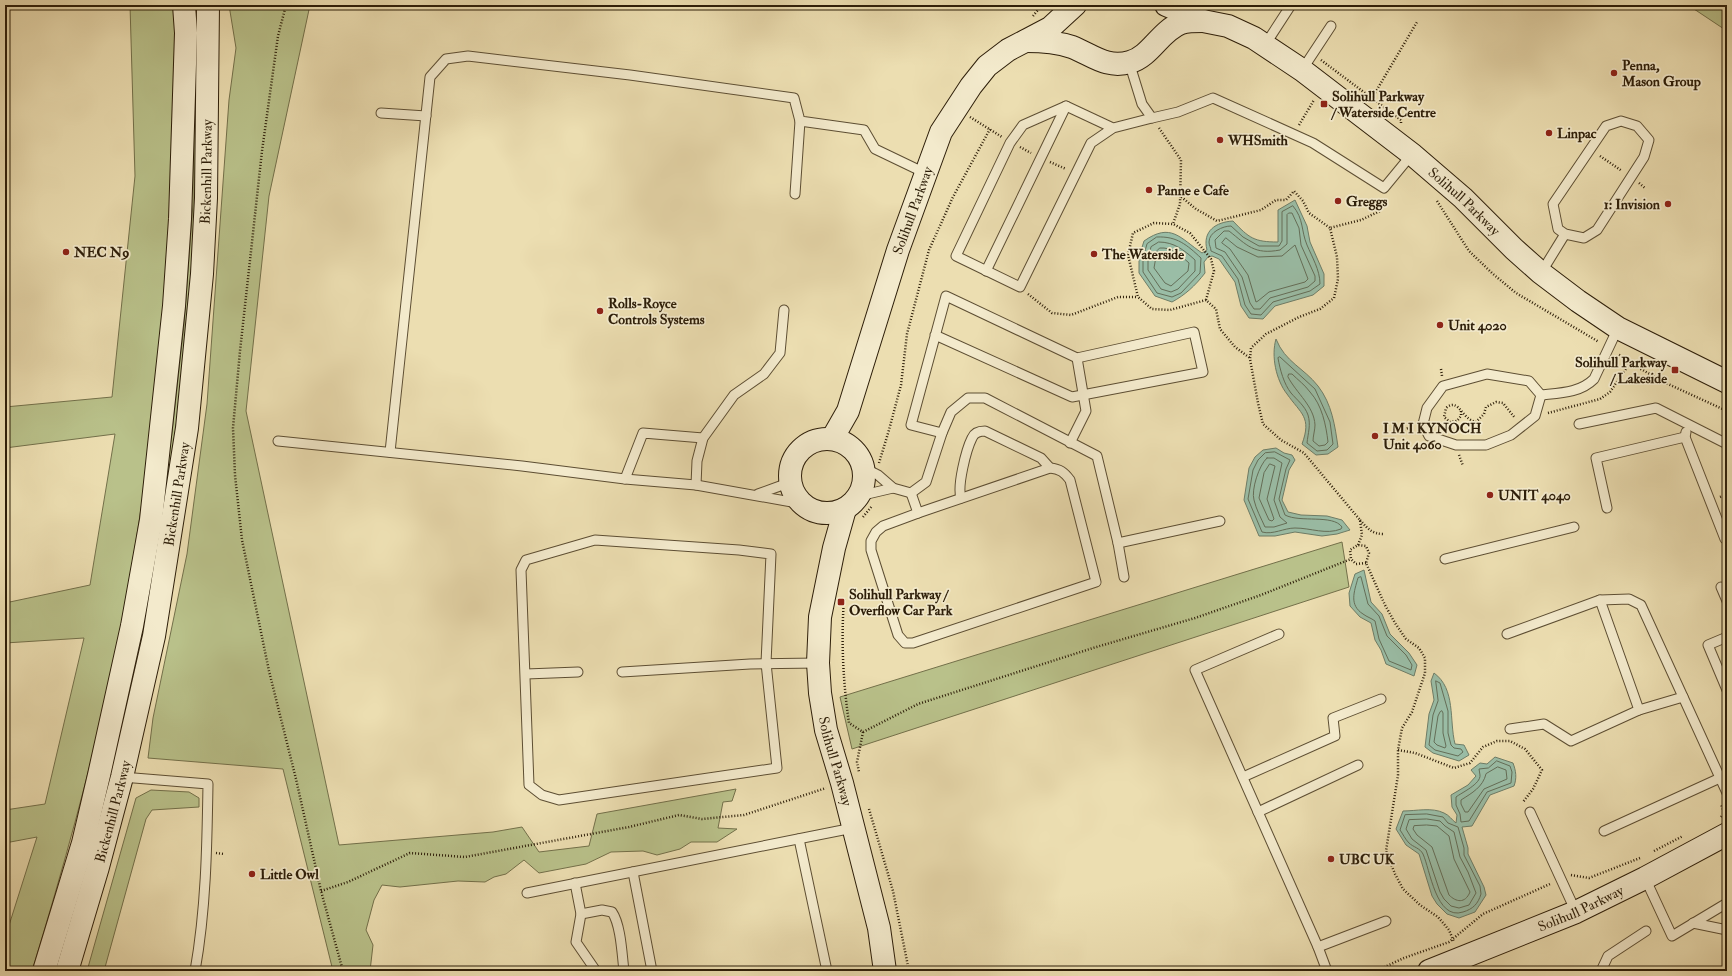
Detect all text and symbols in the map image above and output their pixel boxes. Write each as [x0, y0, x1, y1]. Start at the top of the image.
place label: Penna, Mason Group [1621, 57, 1701, 91]
marker: Penna, Mason Group [1609, 68, 1619, 78]
place label: Solihull Parkway / Waterside Centre [1330, 88, 1436, 121]
marker: Solihull Parkway / Waterside Centre [1319, 99, 1329, 109]
street label: Bickenhill Parkway [197, 118, 217, 225]
place label: Linpac [1557, 125, 1597, 143]
marker: Linpac [1544, 128, 1554, 138]
place label: WHSmith [1227, 132, 1289, 149]
marker: WHSmith [1215, 135, 1225, 145]
street label: Solihull Parkway [889, 164, 938, 256]
street label: Solihull Parkway [1425, 164, 1504, 240]
place label: Panne e Cafe [1157, 182, 1229, 199]
marker: Panne e Cafe [1144, 185, 1154, 195]
place label: Greggs [1346, 193, 1388, 211]
marker: Greggs [1333, 196, 1343, 206]
place label: 1: Invision [1604, 196, 1661, 213]
marker: 1: Invision [1663, 199, 1673, 209]
place label: NEC N9 [73, 244, 130, 261]
place label: The Waterside [1101, 246, 1184, 263]
marker: NEC N9 [61, 247, 71, 257]
marker: The Waterside [1089, 249, 1099, 259]
place label: Rolls-Royce Controls Systems [608, 295, 705, 329]
marker: Rolls-Royce Controls Systems [595, 306, 605, 316]
place label: Unit 4020 [1448, 317, 1507, 334]
marker: Unit 4020 [1435, 320, 1445, 330]
place label: Solihull Parkway / Lakeside [1575, 354, 1668, 387]
marker: Solihull Parkway / Lakeside [1670, 365, 1680, 375]
place label: I M I KYNOCH Unit 4060 [1383, 420, 1482, 453]
marker: I M I KYNOCH Unit 4060 [1370, 431, 1380, 441]
street label: Bickenhill Parkway [160, 440, 195, 547]
place label: UNIT 4040 [1498, 487, 1571, 504]
marker: UNIT 4040 [1485, 490, 1495, 500]
place label: Solihull Parkway / Overflow Car Park [849, 586, 953, 619]
marker: Solihull Parkway / Overflow Car Park [836, 597, 846, 607]
street label: Solihull Parkway [815, 715, 856, 809]
street label: Bickenhill Parkway [92, 758, 136, 865]
place label: UBC UK [1339, 851, 1396, 868]
marker: UBC UK [1326, 854, 1336, 864]
place label: Little Owl [260, 866, 319, 883]
marker: Little Owl [247, 869, 257, 879]
street label: Solihull Parkway [1535, 882, 1628, 935]

